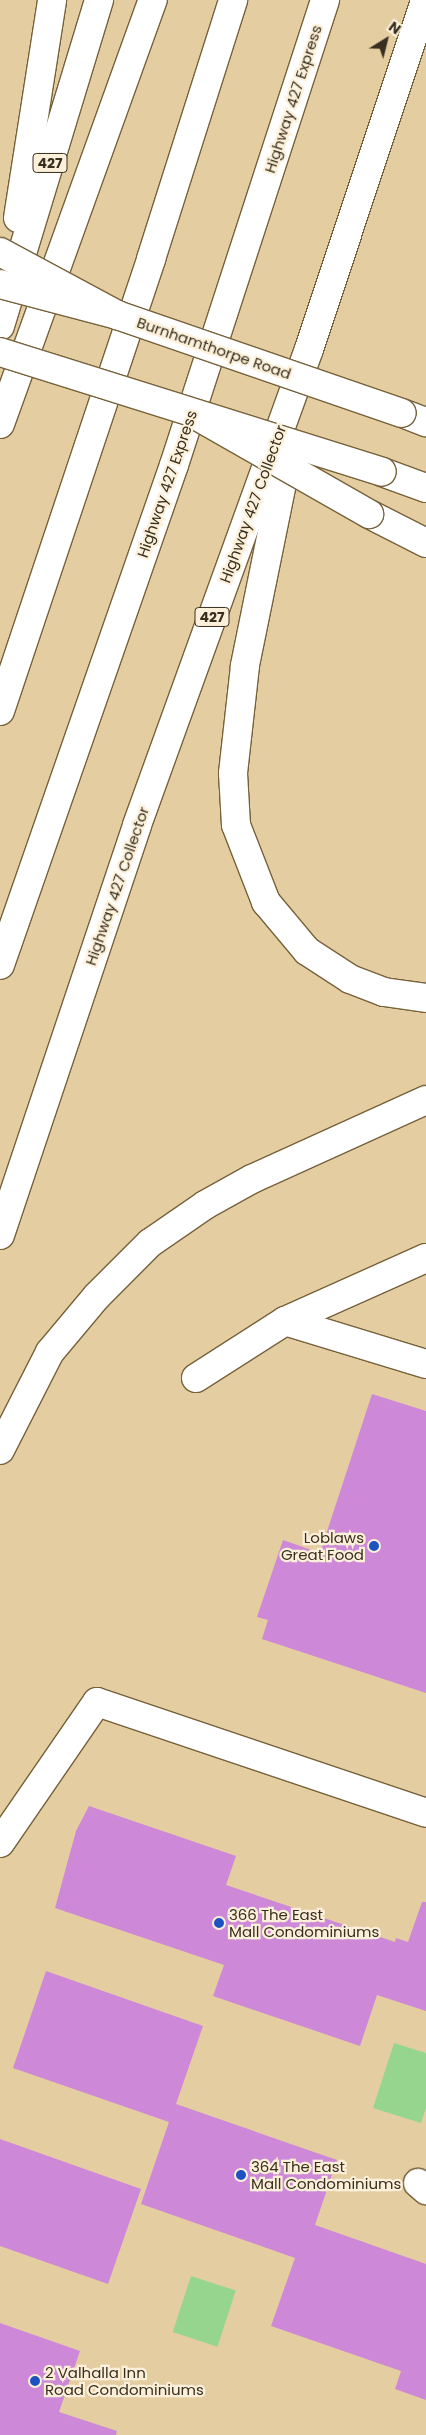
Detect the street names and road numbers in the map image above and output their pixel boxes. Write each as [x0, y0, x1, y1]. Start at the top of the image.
street label: Highway 427 Express [261, 23, 325, 175]
road number: 427 [32, 152, 68, 174]
street label: Burnhamthorpe Road [135, 313, 293, 383]
street label: Highway 427 Express [133, 408, 201, 560]
street label: Highway 427 Collector [216, 423, 290, 585]
road number: 427 [194, 606, 230, 628]
street label: Highway 427 Collector [81, 804, 153, 968]

